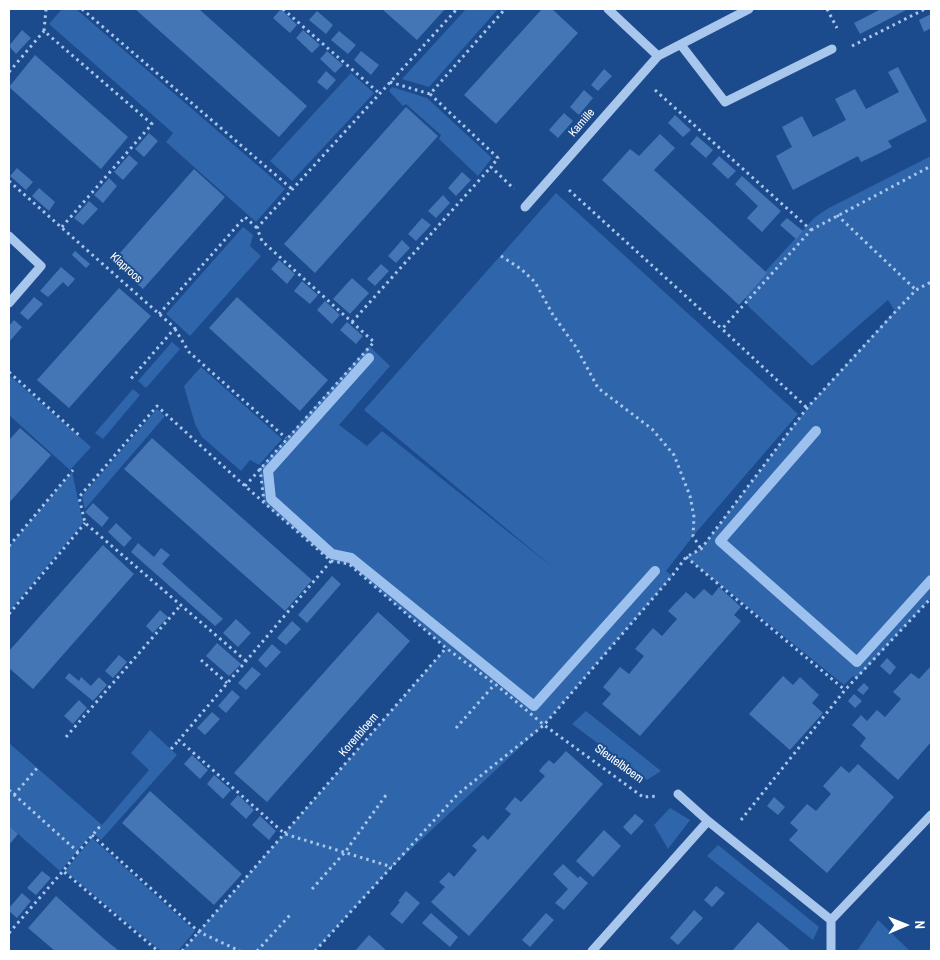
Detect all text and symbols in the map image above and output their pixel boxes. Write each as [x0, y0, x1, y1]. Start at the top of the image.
street label: Kamille [566, 106, 598, 140]
street label: Klaproos [107, 250, 145, 286]
street label: Korenbloem [336, 710, 382, 760]
street label: Sleutelbloem [592, 741, 646, 787]
north arrow [880, 900, 930, 950]
text: N [911, 920, 929, 929]

